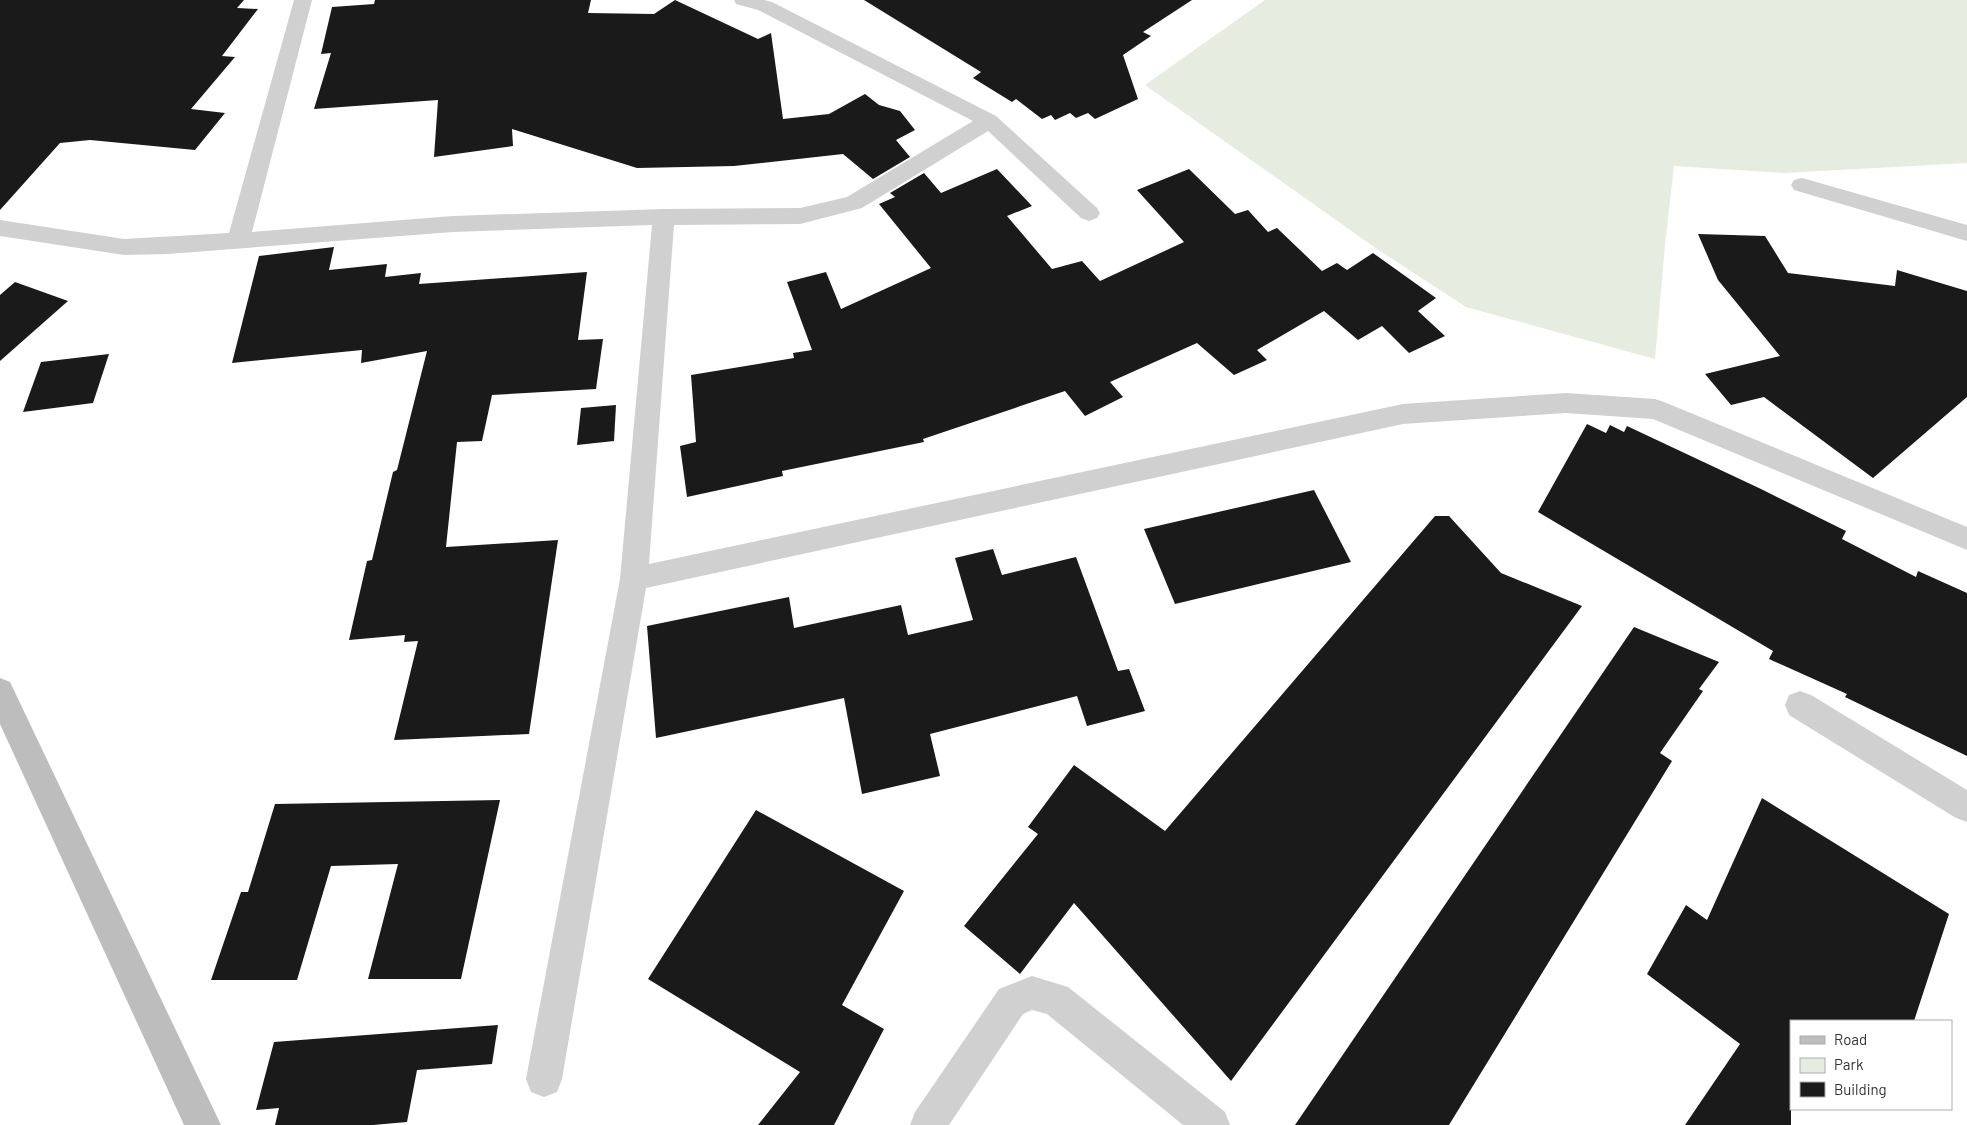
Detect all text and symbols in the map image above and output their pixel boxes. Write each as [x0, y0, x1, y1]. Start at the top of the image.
legend [1790, 1020, 1952, 1110]
text: Road [1834, 1030, 1867, 1048]
text: Park [1834, 1055, 1864, 1073]
text: Building [1834, 1080, 1887, 1098]

